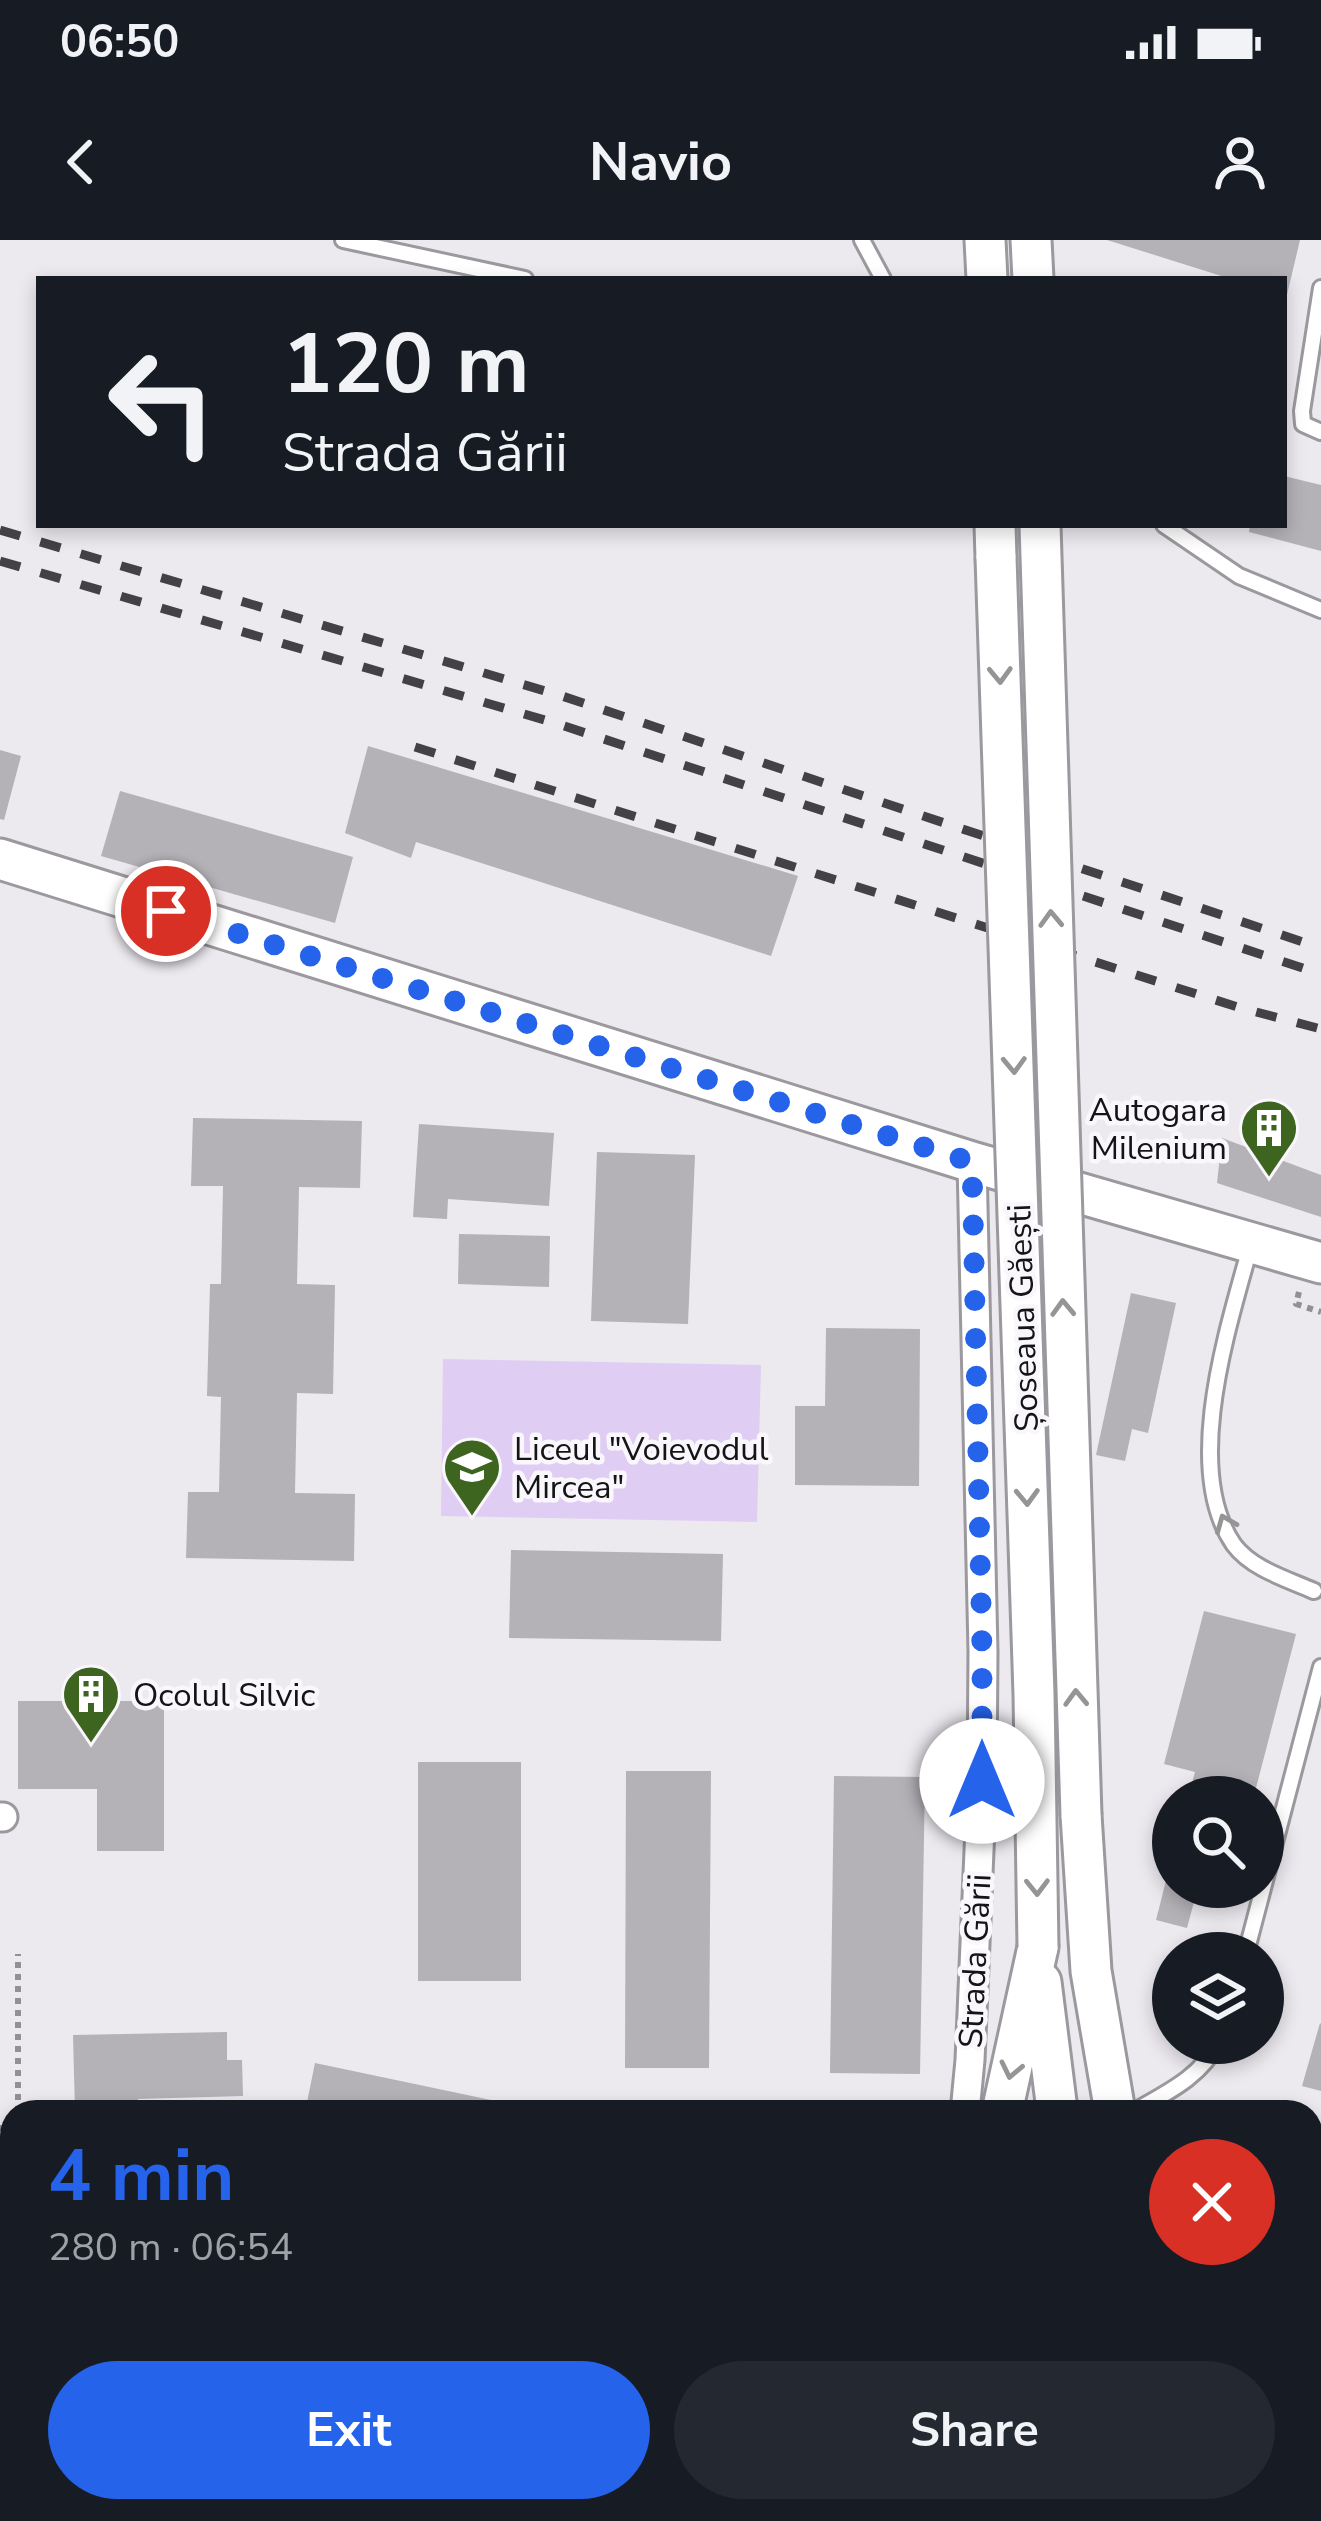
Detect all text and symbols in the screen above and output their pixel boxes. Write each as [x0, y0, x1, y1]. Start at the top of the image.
text: 06:50 [60, 12, 179, 73]
text: Navio [589, 125, 732, 199]
icon: back [48, 129, 114, 195]
icon: person [1207, 129, 1273, 195]
text: 120 m [282, 307, 530, 422]
icon: left [84, 324, 240, 480]
text: Strada Gării [282, 416, 568, 490]
one-way arrow [987, 666, 1013, 685]
pin [115, 860, 217, 962]
icon: arrive [133, 878, 199, 944]
one-way arrow [1038, 909, 1064, 928]
one-way arrow [1000, 1056, 1026, 1075]
place label: Autogara Milenium [1089, 1088, 1227, 1171]
building icon: Autogara Milenium [1238, 1097, 1300, 1179]
street label: Șoseaua Găești [997, 1203, 1050, 1433]
one-way arrow [1050, 1298, 1076, 1317]
place label: Liceul "Voievodul Mircea" [514, 1427, 769, 1510]
school or university icon: Liceul "Voievodul Mircea" [441, 1436, 503, 1518]
one-way arrow [1014, 1488, 1040, 1507]
one-way arrow [1215, 1514, 1239, 1535]
building icon: Ocolul Silvic [60, 1663, 122, 1745]
place label: Ocolul Silvic [133, 1673, 315, 1718]
one-way arrow [1064, 1688, 1090, 1707]
position arrow [919, 1718, 1045, 1844]
map controls [1152, 1776, 1284, 2064]
button: search [1152, 1776, 1284, 1908]
street label: Strada Gării [948, 1873, 1003, 2049]
one-way arrow [1024, 1878, 1050, 1897]
button: layers [1152, 1932, 1284, 2064]
one-way arrow [1000, 2060, 1025, 2080]
text: 4 min [48, 2127, 234, 2225]
button: close [1149, 2139, 1275, 2265]
text: 280 m · 06:54 [48, 2221, 293, 2274]
button: Exit [48, 2361, 650, 2499]
button: Share [674, 2361, 1275, 2499]

